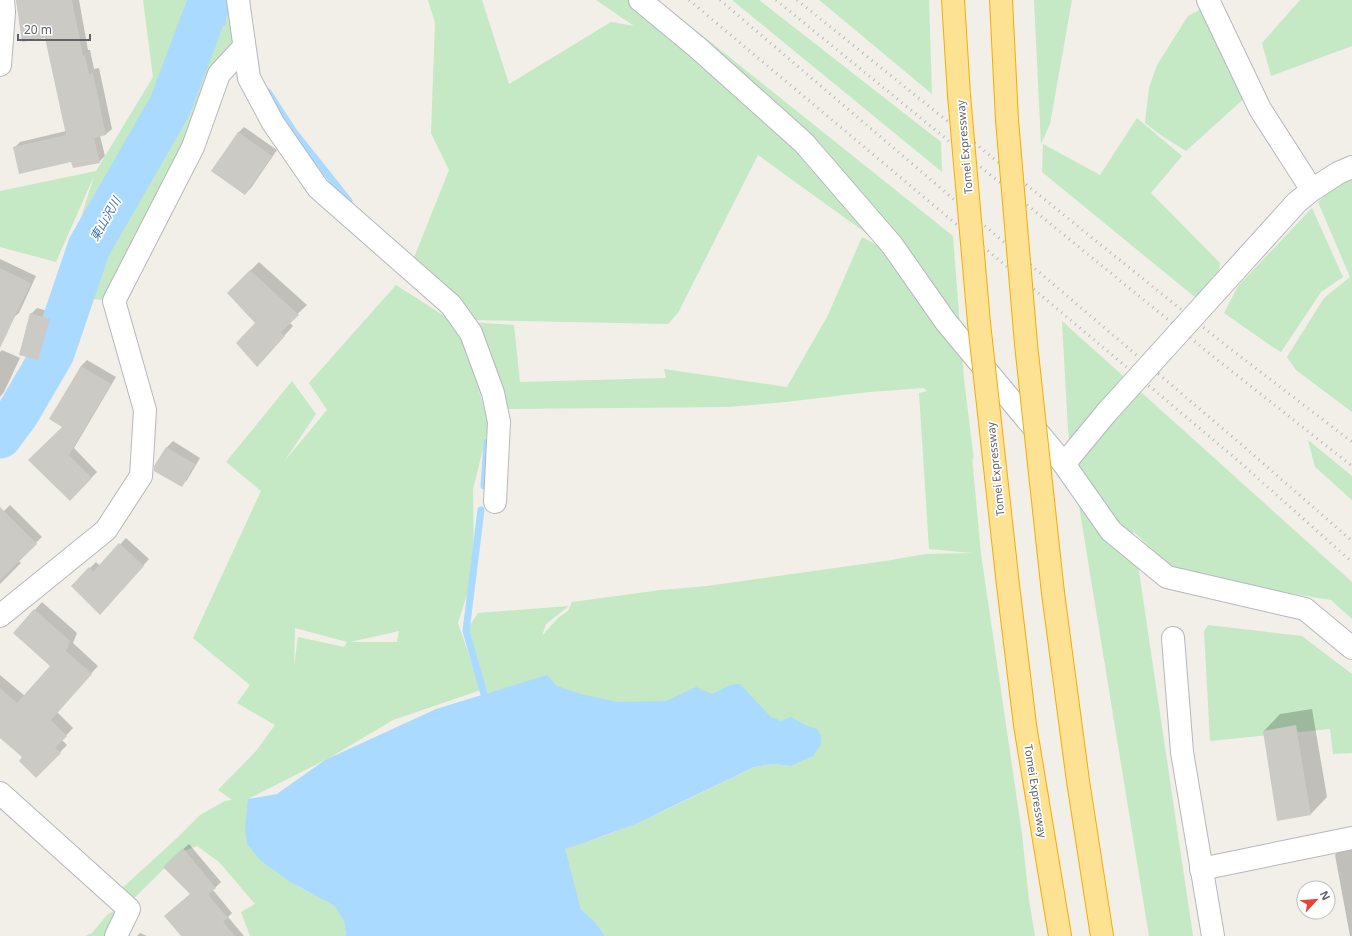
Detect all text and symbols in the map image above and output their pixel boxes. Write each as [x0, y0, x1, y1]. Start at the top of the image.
scale bar [18, 16, 90, 42]
text: 20 m [24, 21, 52, 38]
street label: Tomei Expressway [952, 99, 976, 195]
water label: 東山沢川 [86, 192, 125, 244]
street label: Tomei Expressway [983, 421, 1007, 517]
street label: Tomei Expressway [1021, 743, 1051, 839]
north arrow [1296, 880, 1336, 920]
text: N [1317, 888, 1334, 903]

